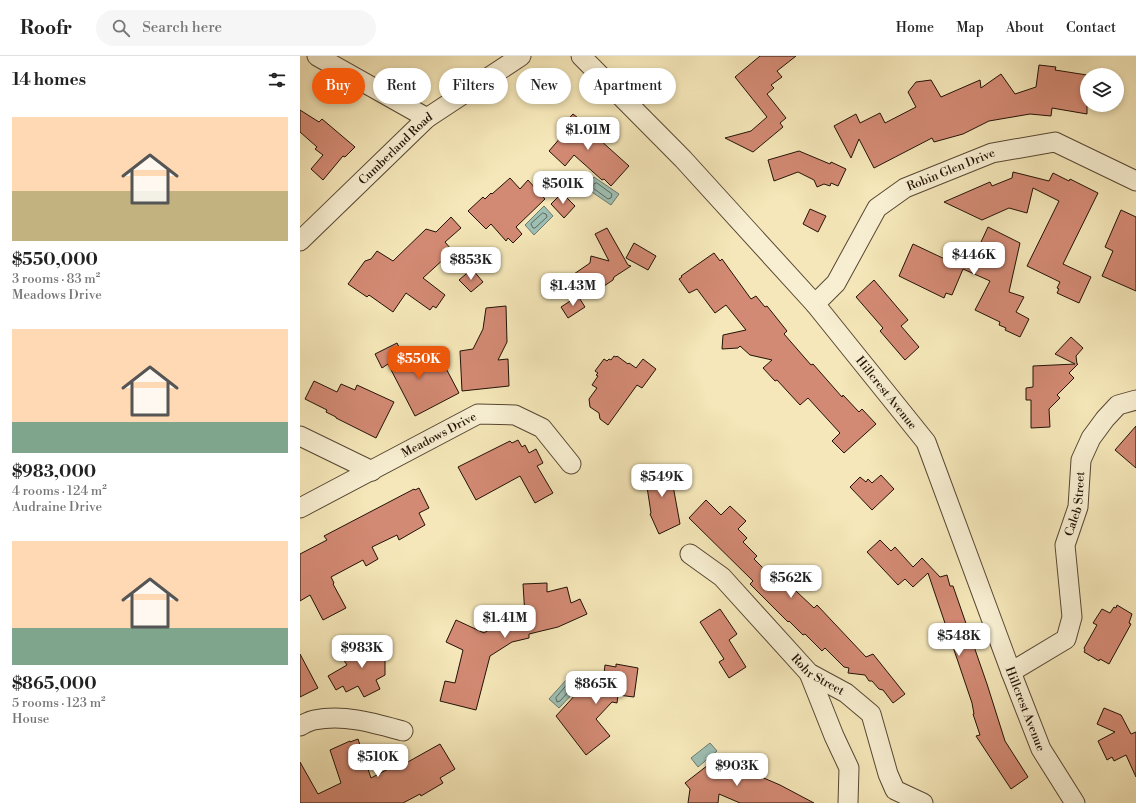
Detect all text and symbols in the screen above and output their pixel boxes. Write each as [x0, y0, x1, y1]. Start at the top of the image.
search box [96, 10, 376, 46]
text: Roofr [20, 16, 72, 40]
icon: search [110, 17, 132, 39]
text: Search here [142, 18, 222, 37]
text: Home [896, 19, 934, 37]
text: Map [956, 19, 984, 37]
text: About [1006, 19, 1044, 37]
text: Contact [1066, 19, 1116, 37]
chip: Buy [312, 68, 365, 104]
chip: Rent [373, 68, 431, 104]
chip: Filters [439, 68, 508, 104]
chip: New [516, 68, 571, 104]
chip: Apartment [579, 68, 676, 104]
map controls [1080, 68, 1124, 112]
button: layers [1080, 68, 1124, 112]
text: 14 homes [12, 69, 86, 91]
icon: filters [266, 69, 288, 91]
street label: Cumberland Road [356, 109, 436, 188]
pin: $1.01M [555, 117, 621, 151]
text: $1.01M [566, 122, 610, 138]
icon: home [114, 143, 186, 215]
street label: Robin Glen Drive [905, 145, 997, 195]
pin: $501K [535, 171, 591, 205]
text: $501K [542, 176, 584, 192]
pin: $446K [946, 242, 1002, 276]
pin: $853K [443, 247, 499, 281]
text: $446K [952, 247, 996, 263]
text: $550,000 [12, 249, 98, 271]
text: $853K [450, 252, 492, 268]
text: 3 rooms · 83 m² [12, 271, 100, 287]
pin: $1.43M [540, 273, 606, 307]
text: $1.43M [550, 278, 596, 294]
text: Meadows Drive [12, 287, 102, 303]
pin: $550K [391, 346, 447, 380]
text: $550K [397, 351, 441, 367]
street label: Hillcrest Avenue [852, 353, 920, 433]
icon: home [114, 355, 186, 427]
street label: Meadows Drive [399, 409, 479, 461]
text: $983,000 [12, 461, 96, 483]
pin: $549K [634, 464, 690, 498]
text: $549K [640, 469, 684, 485]
street label: Caleb Street [1062, 470, 1088, 538]
text: 4 rooms · 124 m² [12, 483, 107, 499]
text: Audraine Drive [12, 499, 102, 515]
pin: $562K [763, 565, 819, 599]
icon: home [114, 567, 186, 639]
text: $562K [770, 570, 812, 586]
pin: $1.41M [472, 605, 538, 639]
text: $1.41M [483, 610, 527, 626]
pin: $548K [931, 623, 987, 657]
text: $548K [937, 628, 981, 644]
pin: $983K [334, 635, 390, 669]
text: $983K [341, 640, 383, 656]
street label: Rohr Street [788, 651, 847, 699]
street label: Hillcrest Avenue [1002, 665, 1048, 754]
pin: $865K [568, 671, 624, 705]
text: $865,000 [12, 673, 97, 695]
text: $865K [575, 676, 617, 692]
text: 5 rooms · 123 m² [12, 695, 106, 711]
text: House [12, 711, 49, 727]
pin: $510K [350, 744, 406, 778]
text: $510K [357, 749, 399, 765]
pin: $903K [709, 753, 765, 787]
text: $903K [715, 758, 759, 774]

